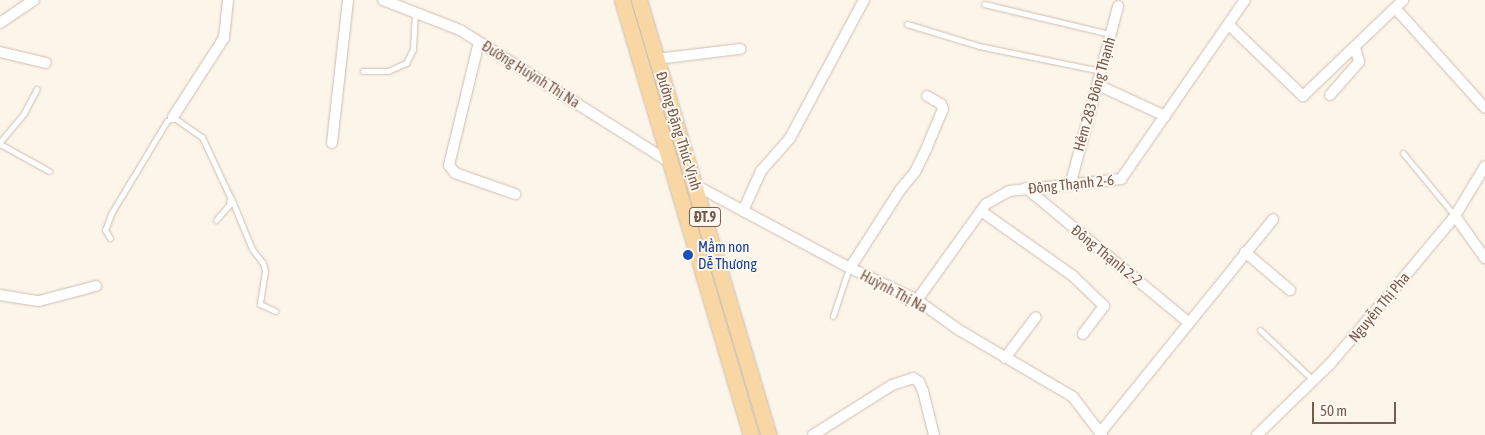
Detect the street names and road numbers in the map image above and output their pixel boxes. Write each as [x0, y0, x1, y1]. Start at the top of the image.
street label: Hẻm 283 Đông Thạnh [1069, 35, 1119, 153]
street label: Đường Huỳnh Thị Na [479, 37, 583, 111]
street label: Đường Đặng Thúc Vịnh [652, 69, 706, 193]
street label: Đông Thạnh 2-6 [1027, 171, 1115, 197]
road number: ĐT.9 [689, 206, 721, 228]
street label: Đông Thạnh 2-2 [1068, 221, 1146, 289]
street label: Huỳnh Thị Na [857, 266, 931, 316]
street label: Nguyễn Thị Pha [1345, 269, 1413, 345]

